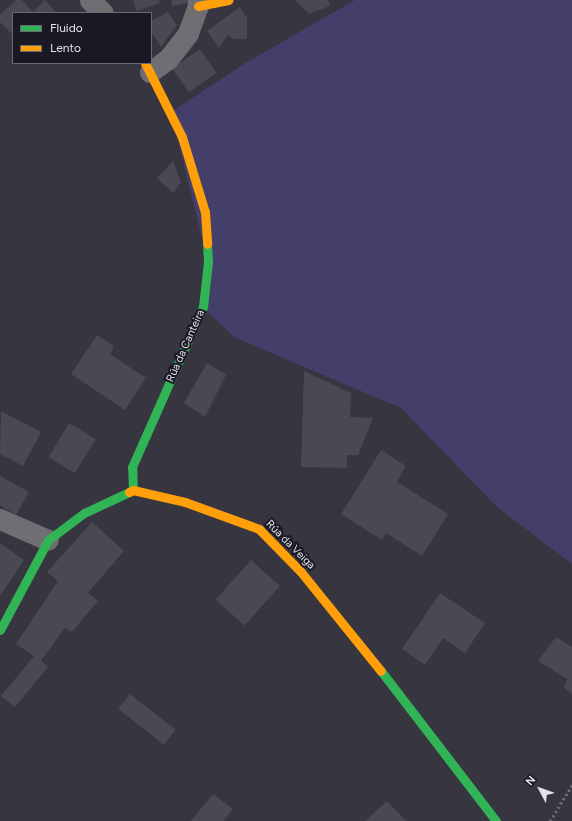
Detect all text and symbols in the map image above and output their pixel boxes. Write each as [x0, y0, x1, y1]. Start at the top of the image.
legend [12, 12, 152, 64]
text: Fluido [50, 21, 83, 35]
text: Lento [50, 41, 81, 55]
street label: Rúa da Canteira [164, 308, 208, 384]
street label: Rúa da Veiga [263, 518, 317, 572]
north arrow [520, 769, 560, 809]
text: N [523, 773, 538, 788]

